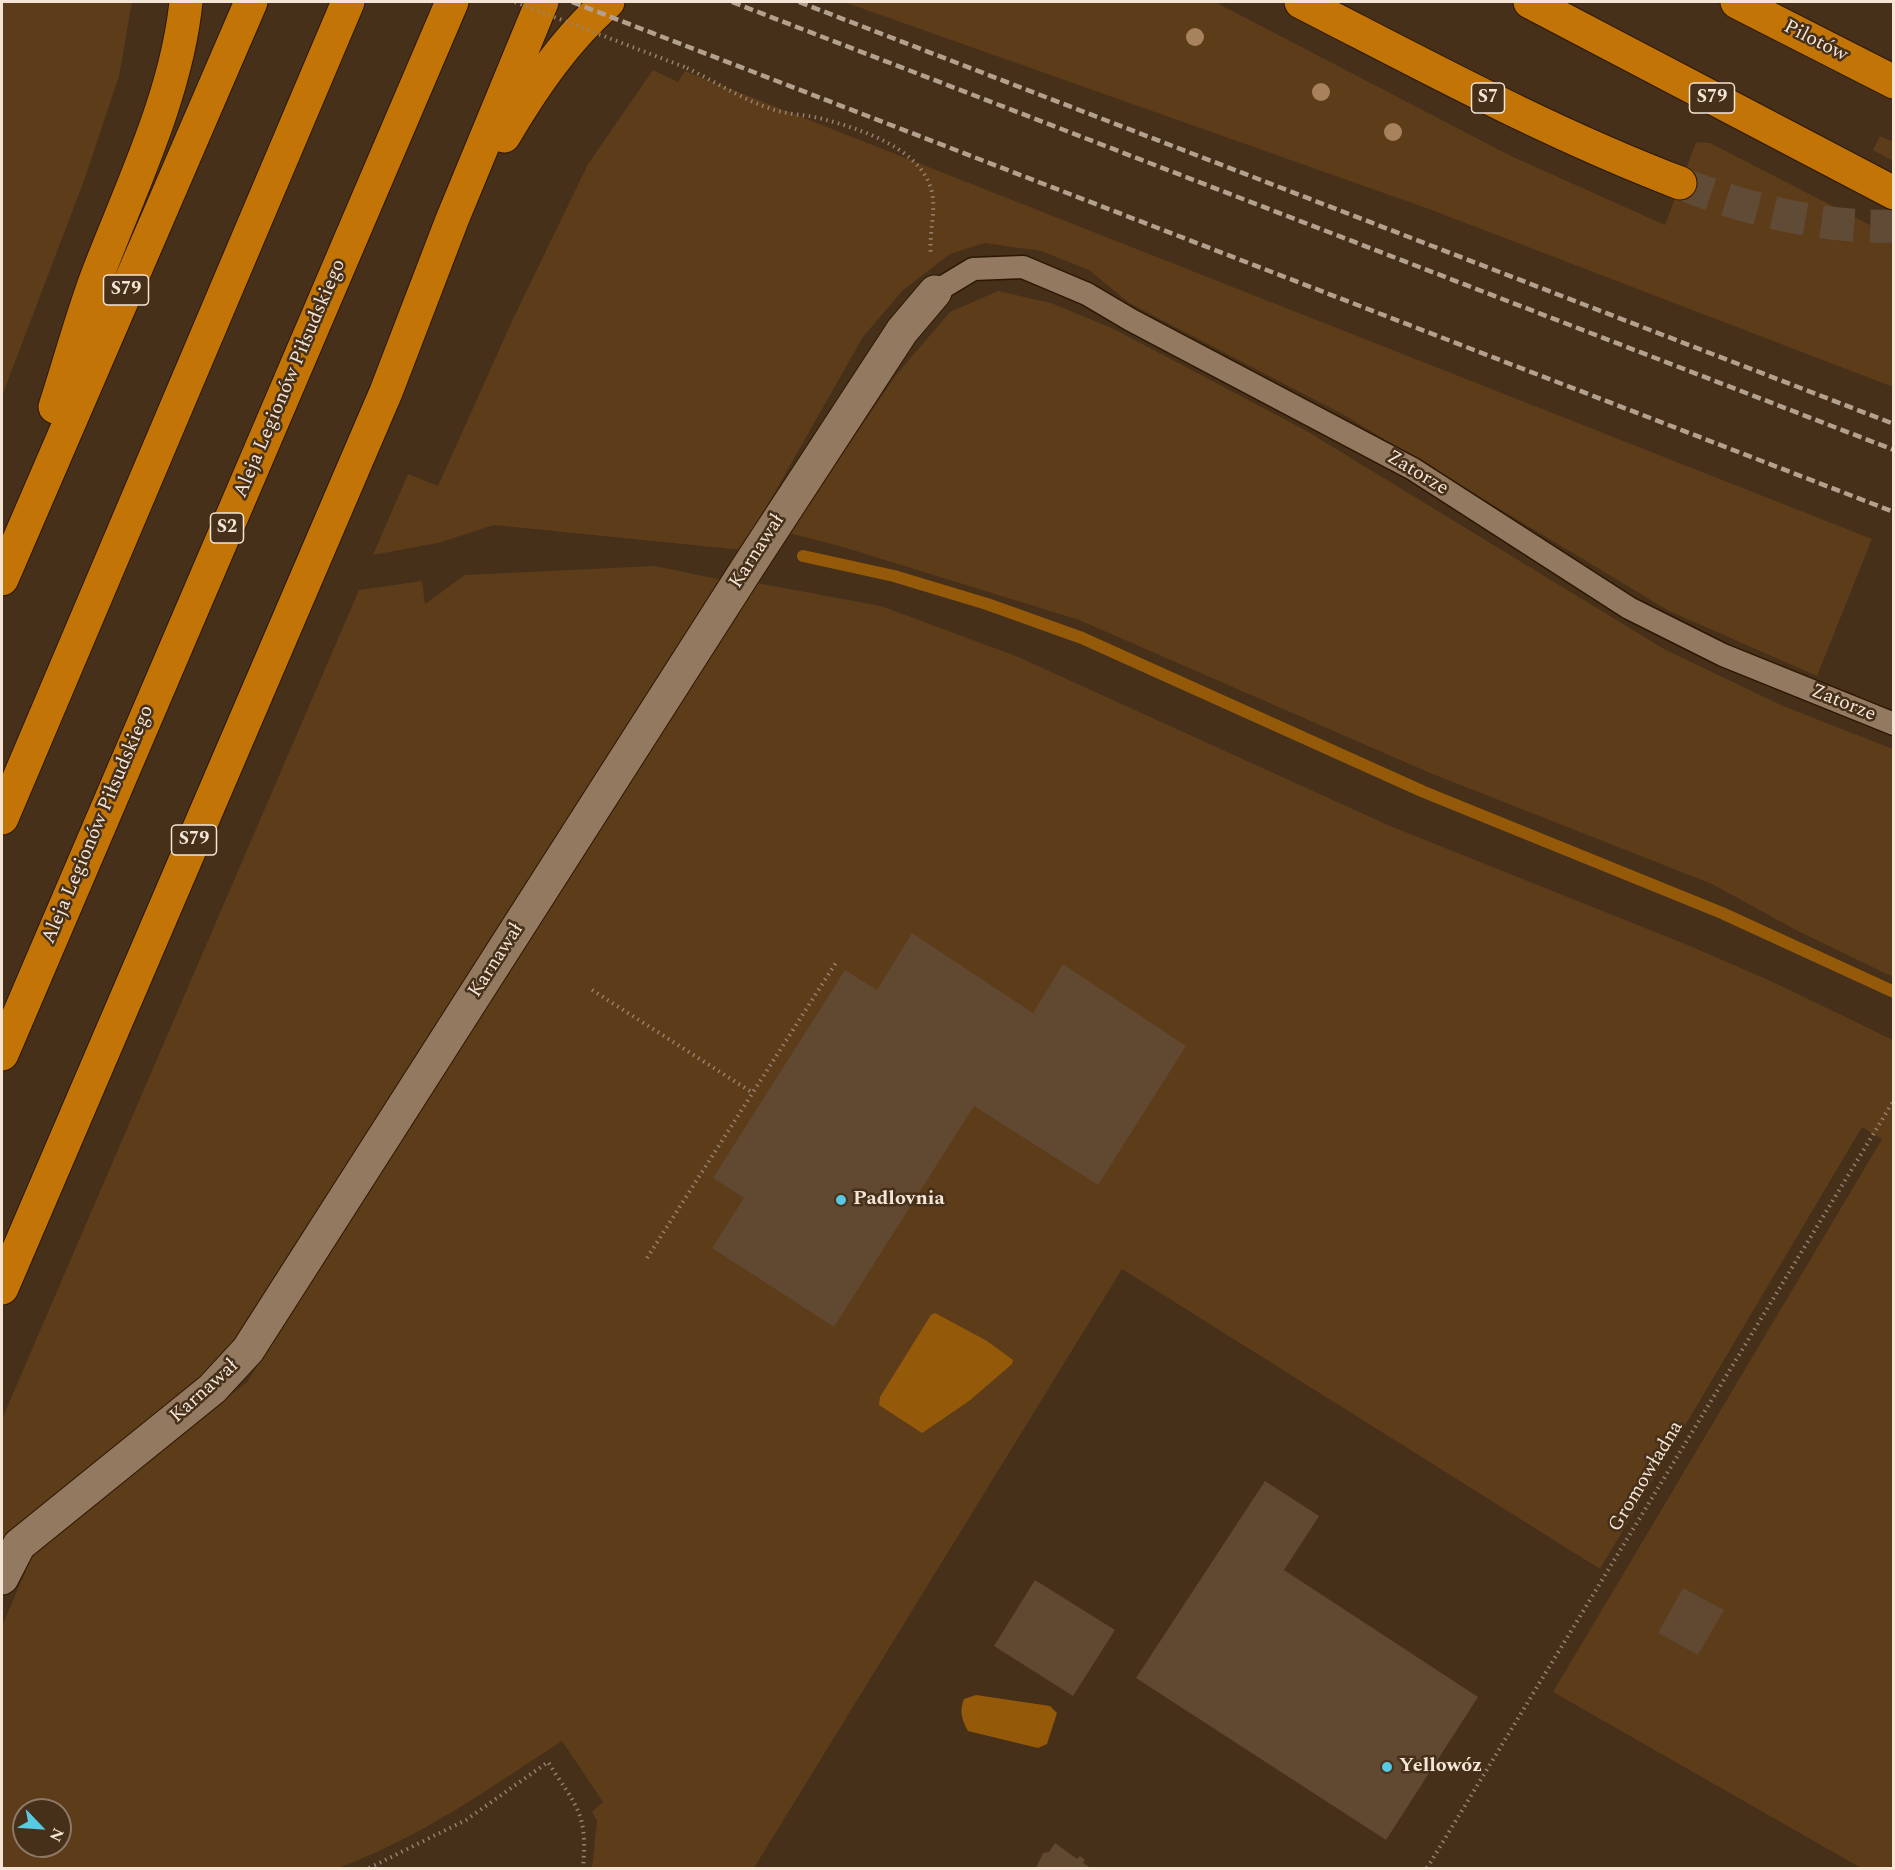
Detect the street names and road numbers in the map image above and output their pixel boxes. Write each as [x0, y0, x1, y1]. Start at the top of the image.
street label: Pilotów [1779, 16, 1851, 68]
road number: S7 [1472, 83, 1504, 113]
road number: S79 [1690, 83, 1734, 113]
street label: Aleja Legionów Piłsudskiego [230, 256, 352, 502]
road number: S79 [104, 275, 148, 305]
street label: Zatorze [1382, 446, 1452, 502]
street label: Karnawał [725, 510, 791, 594]
road number: S2 [210, 513, 244, 543]
street label: Zatorze [1807, 680, 1879, 728]
street label: Aleja Legionów Piłsudskiego [38, 702, 160, 948]
road number: S79 [172, 825, 216, 855]
street label: Karnawał [464, 919, 530, 1003]
street label: Karnawał [166, 1355, 244, 1429]
street label: Gromowładna [1604, 1417, 1690, 1537]

